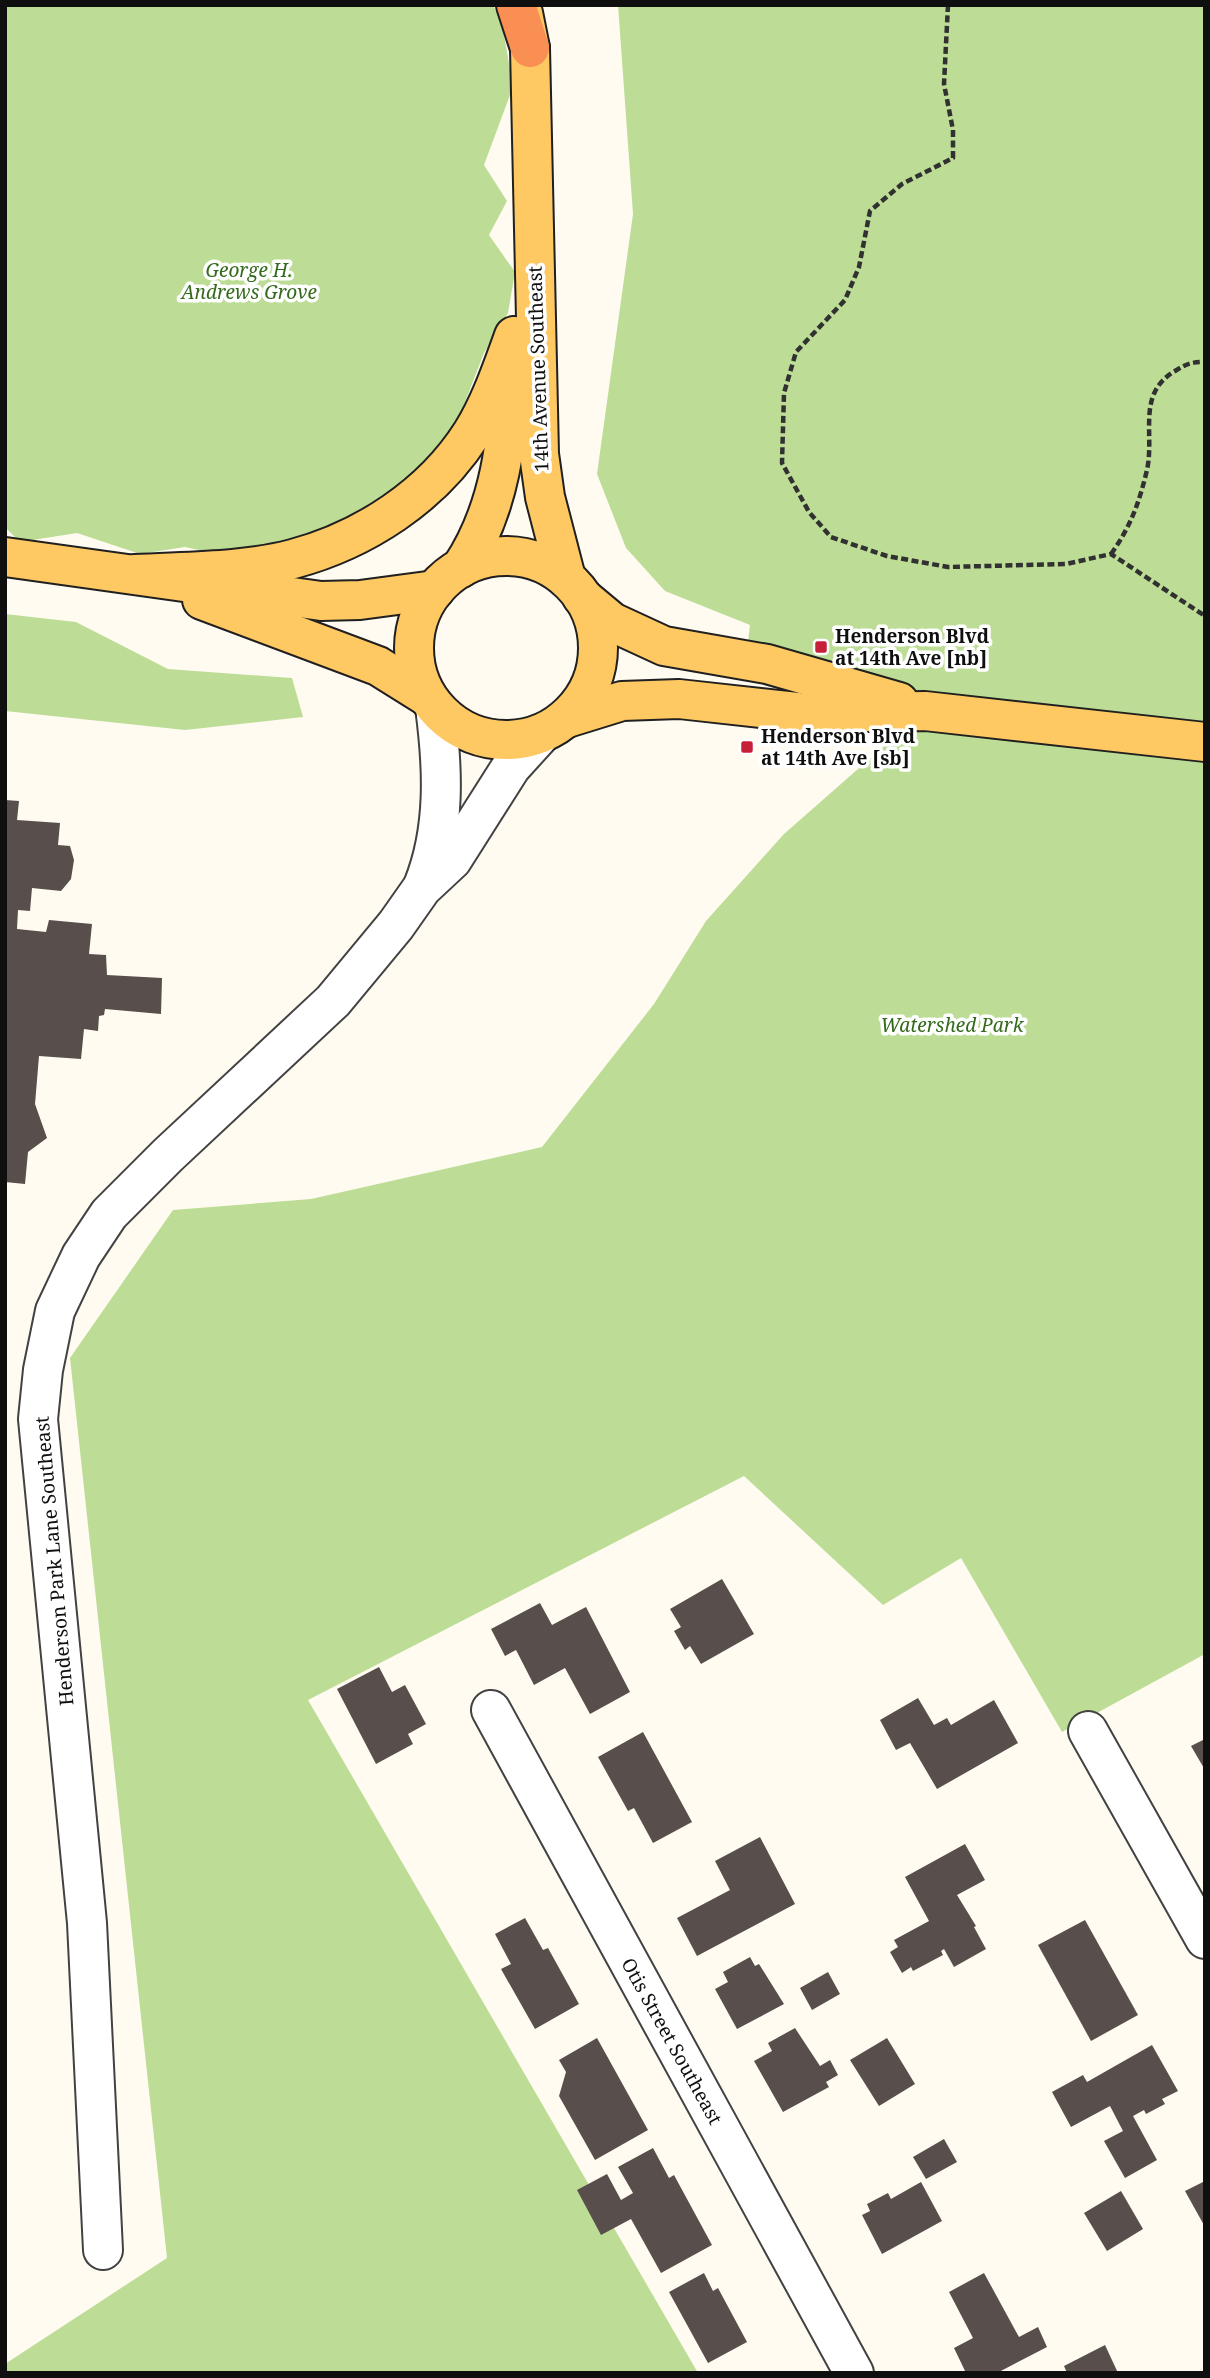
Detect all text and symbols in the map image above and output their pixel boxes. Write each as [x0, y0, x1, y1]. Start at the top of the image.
park label: George H. Andrews Grove [179, 257, 317, 305]
street label: 14th Avenue Southeast [521, 265, 555, 472]
place label: Henderson Blvd at 14th Ave [nb] [835, 623, 990, 671]
marker: Henderson Blvd at 14th Ave [nb] [813, 639, 829, 655]
place label: Henderson Blvd at 14th Ave [sb] [761, 723, 916, 771]
marker: Henderson Blvd at 14th Ave [sb] [739, 739, 755, 755]
park label: Watershed Park [880, 1012, 1025, 1038]
street label: Henderson Park Lane Southeast [28, 1415, 80, 1707]
street label: Otis Street Southeast [615, 1953, 729, 2129]

